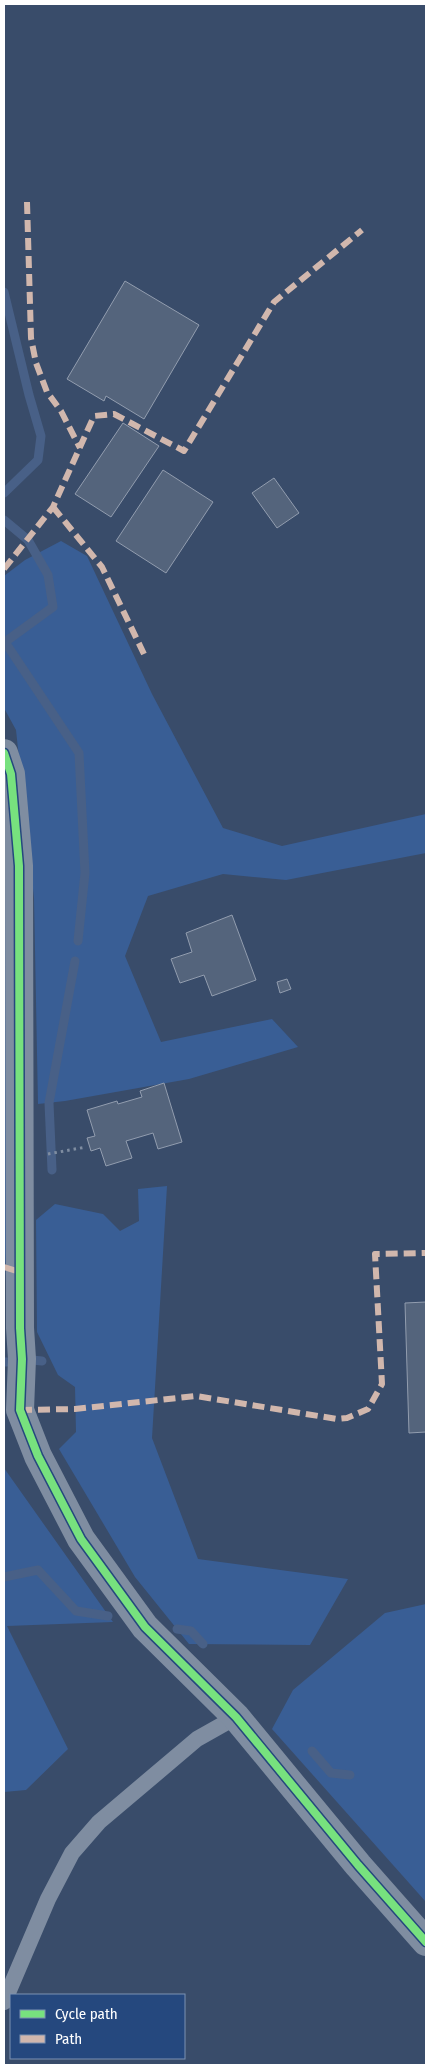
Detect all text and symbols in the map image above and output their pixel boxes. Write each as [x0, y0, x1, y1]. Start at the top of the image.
legend [10, 1994, 185, 2059]
text: Cycle path [55, 2005, 118, 2023]
text: Path [55, 2030, 82, 2048]

